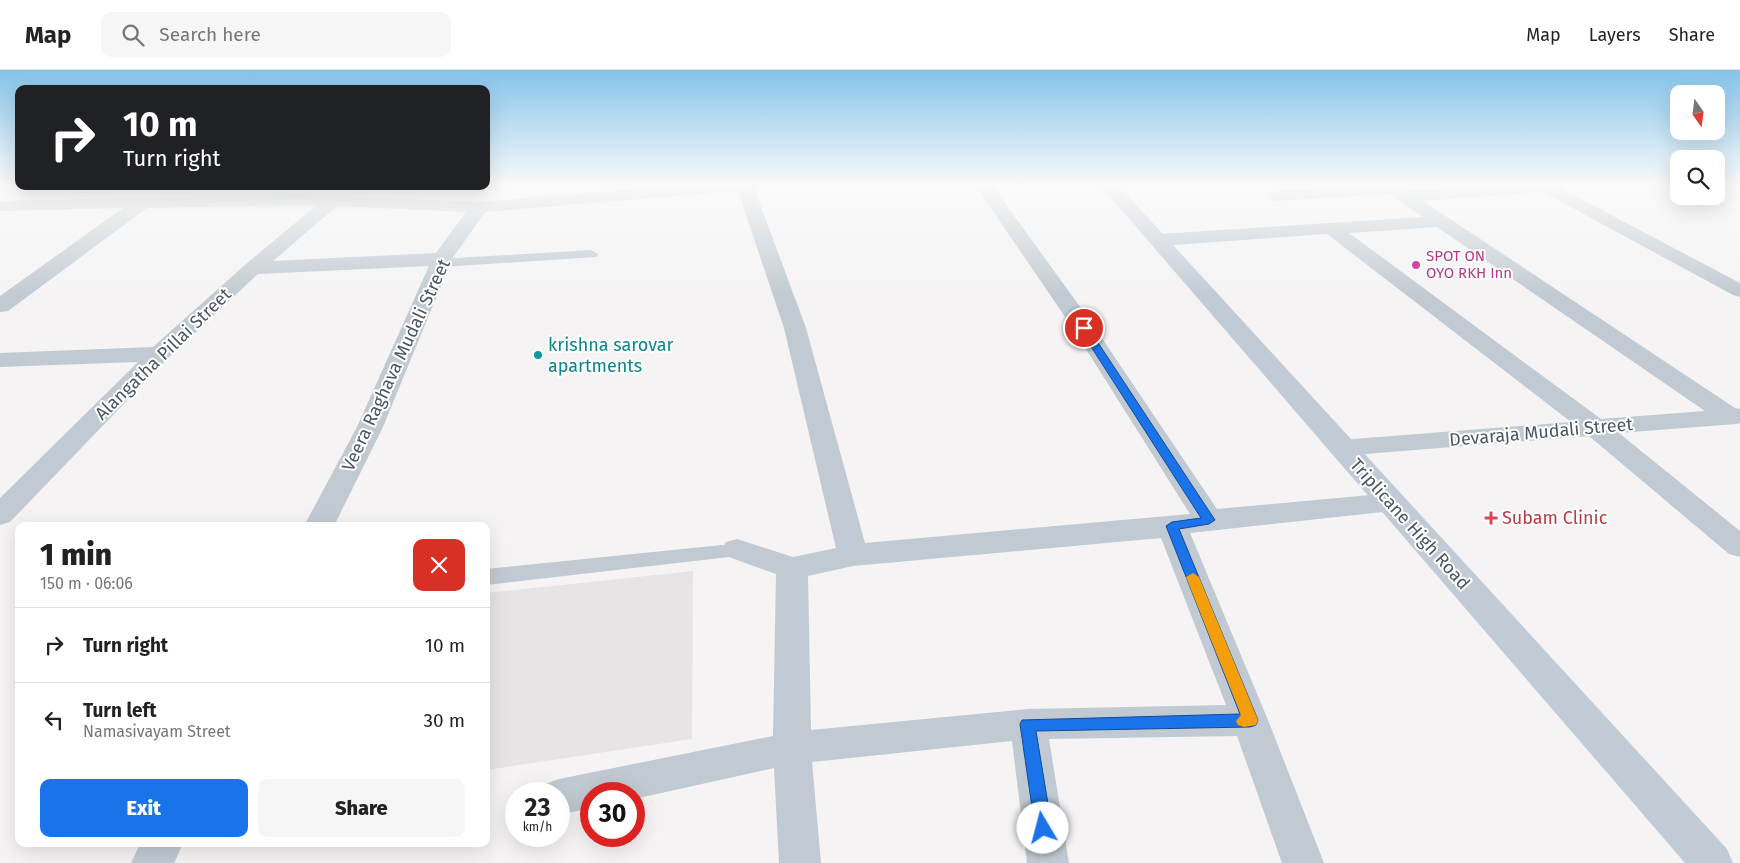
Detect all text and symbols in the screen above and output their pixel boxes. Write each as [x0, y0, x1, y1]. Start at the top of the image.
search box [101, 12, 451, 57]
text: Map [25, 21, 71, 49]
icon: search [119, 21, 147, 49]
text: Search here [159, 23, 261, 46]
text: Map [1526, 24, 1561, 46]
text: Layers [1589, 24, 1641, 46]
text: Share [1669, 24, 1715, 46]
north arrow [1670, 85, 1725, 140]
map controls [1670, 85, 1725, 205]
text: 10 m [123, 103, 198, 145]
icon: right [40, 105, 105, 170]
text: Turn right [123, 145, 220, 172]
button: search [1670, 150, 1725, 205]
place label: SPOT ON OYO RKH Inn [1426, 247, 1512, 282]
street label: Veera Raghava Mudali Street [337, 255, 455, 475]
marker: SPOT ON OYO RKH Inn [1410, 259, 1422, 271]
street label: Alangatha Pillai Street [90, 283, 236, 425]
pin [1063, 307, 1105, 349]
icon: arrive [1070, 314, 1098, 342]
place label: krishna sarovar apartments [548, 334, 674, 377]
marker: krishna sarovar apartments [532, 349, 544, 361]
street label: Devaraja Mudali Street [1448, 413, 1634, 451]
street label: Triplicane High Road [1345, 454, 1475, 594]
place label: Subam Clinic [1502, 507, 1608, 529]
marker: Subam Clinic [1484, 511, 1498, 525]
text: 1 min [40, 537, 112, 573]
button: close [413, 539, 465, 591]
text: 150 m · 06:06 [40, 574, 133, 593]
icon: right [40, 631, 68, 659]
text: Turn right [83, 634, 168, 657]
text: 10 m [425, 634, 465, 657]
text: Turn left [83, 699, 157, 722]
icon: left [40, 706, 68, 734]
text: 30 m [424, 709, 465, 732]
text: Namasivayam Street [83, 722, 231, 741]
button: Exit [40, 779, 248, 837]
button: Share [258, 779, 465, 837]
speed limit sign: 30 [580, 782, 645, 847]
text: 23 [525, 793, 550, 823]
position arrow [1016, 801, 1068, 853]
text: km/h [523, 820, 552, 834]

